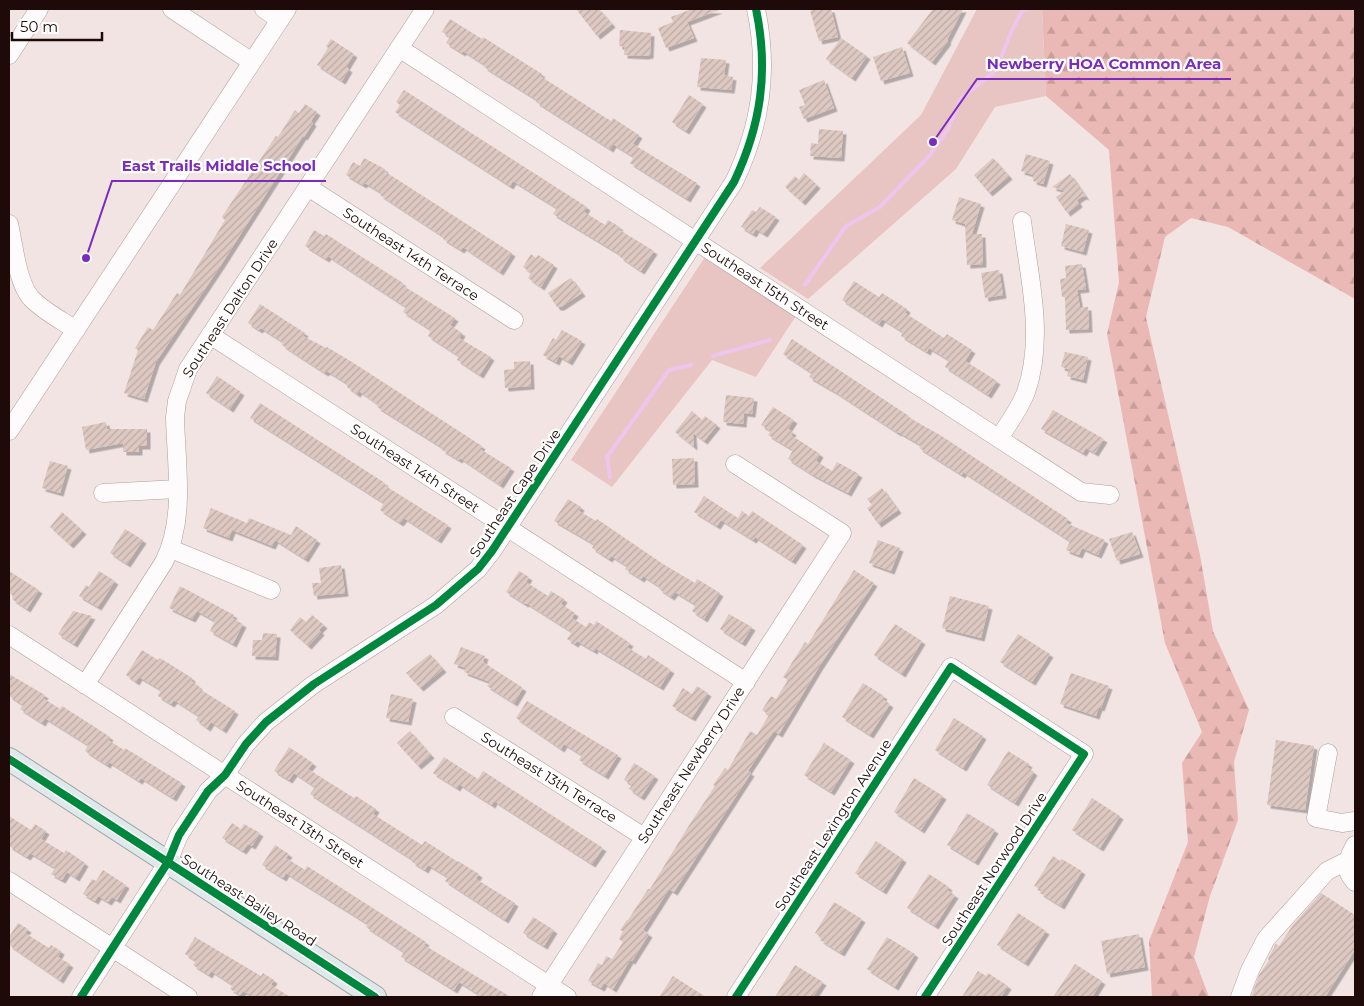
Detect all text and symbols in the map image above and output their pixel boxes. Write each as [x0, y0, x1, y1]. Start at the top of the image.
scale bar [12, 10, 102, 42]
text: 50 m [20, 17, 58, 36]
callout: Newberry HOA Common Area [977, 49, 1231, 79]
text: Newberry HOA Common Area [987, 54, 1221, 73]
callout: East Trails Middle School [112, 151, 326, 181]
text: East Trails Middle School [122, 156, 316, 175]
street label: Southeast 14th Terrace [340, 203, 482, 305]
street label: Southeast Dalton Drive [178, 235, 282, 381]
street label: Southeast 15th Street [698, 238, 833, 334]
street label: Southeast 14th Street [347, 420, 483, 517]
street label: Southeast Cape Drive [465, 425, 565, 561]
street label: Southeast Newberry Drive [633, 683, 749, 847]
street label: Southeast 13th Terrace [478, 728, 620, 826]
street label: Southeast Lexington Avenue [771, 736, 895, 914]
street label: Southeast 13th Street [233, 776, 368, 872]
street label: Southeast Norwood Drive [937, 789, 1051, 949]
street label: Southeast Bailey Road [178, 850, 320, 950]

